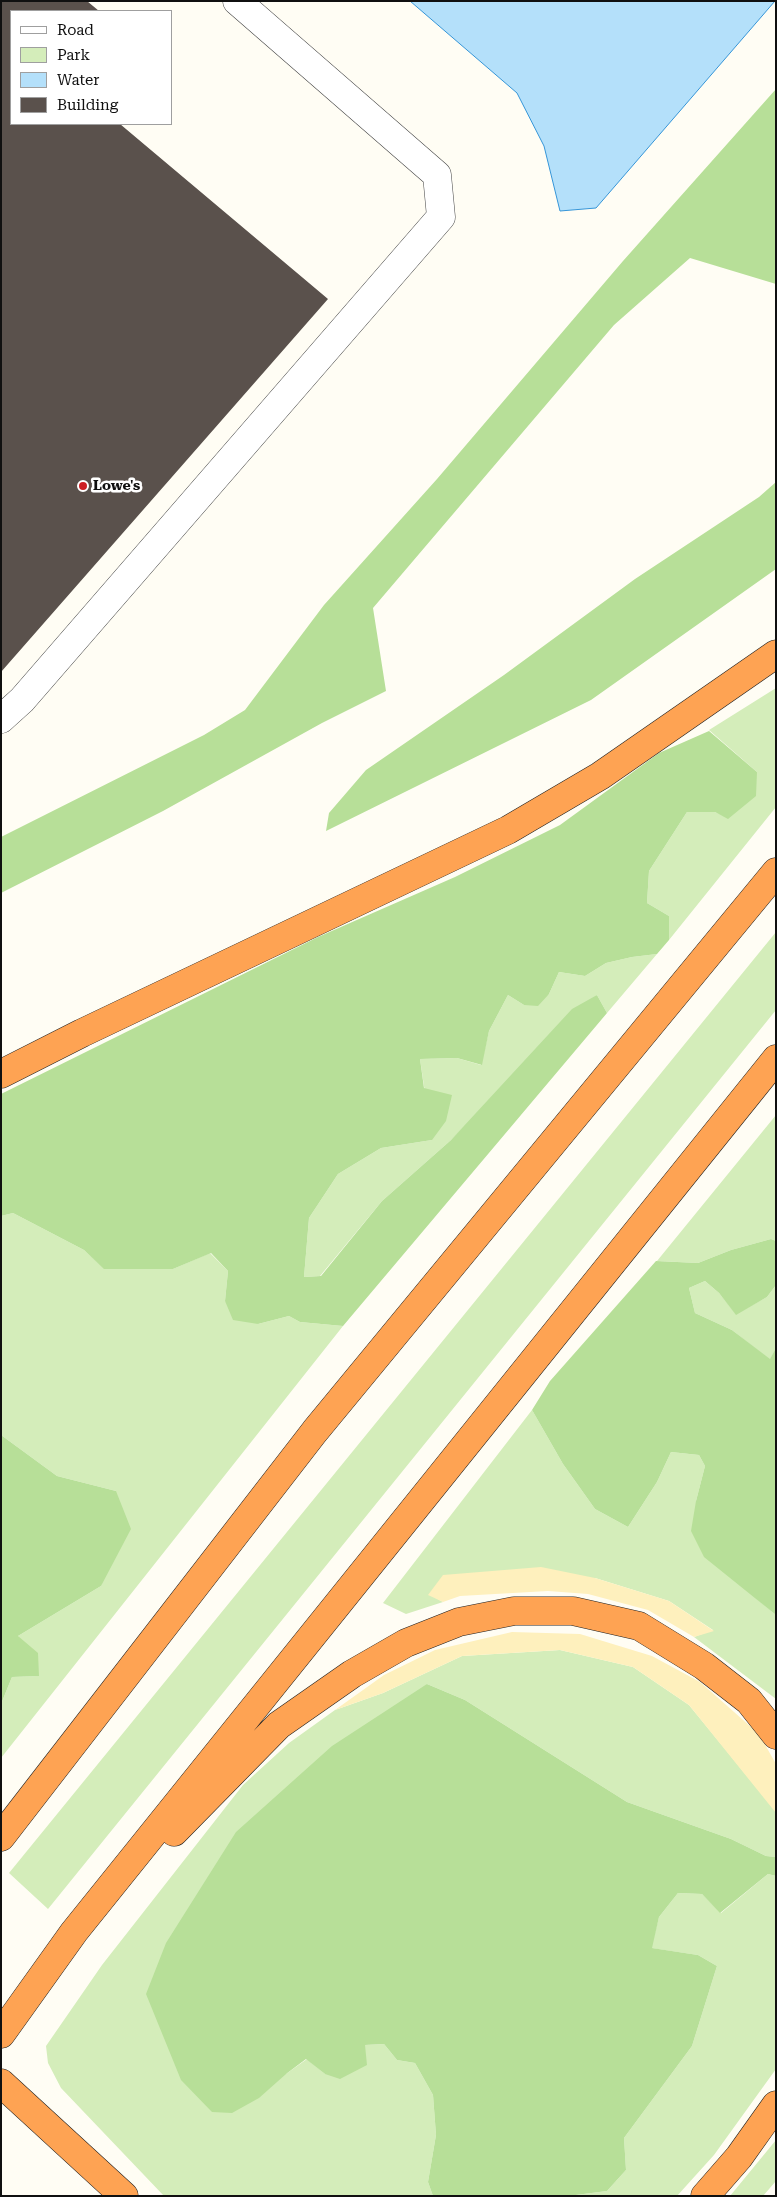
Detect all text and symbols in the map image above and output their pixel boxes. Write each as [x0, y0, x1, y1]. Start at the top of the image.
legend [10, 10, 172, 125]
text: Road [57, 21, 94, 39]
text: Park [57, 46, 90, 64]
text: Water [57, 71, 99, 89]
text: Building [57, 96, 118, 114]
place label: Lowe's [93, 478, 140, 494]
marker: Lowe's [77, 480, 89, 492]

